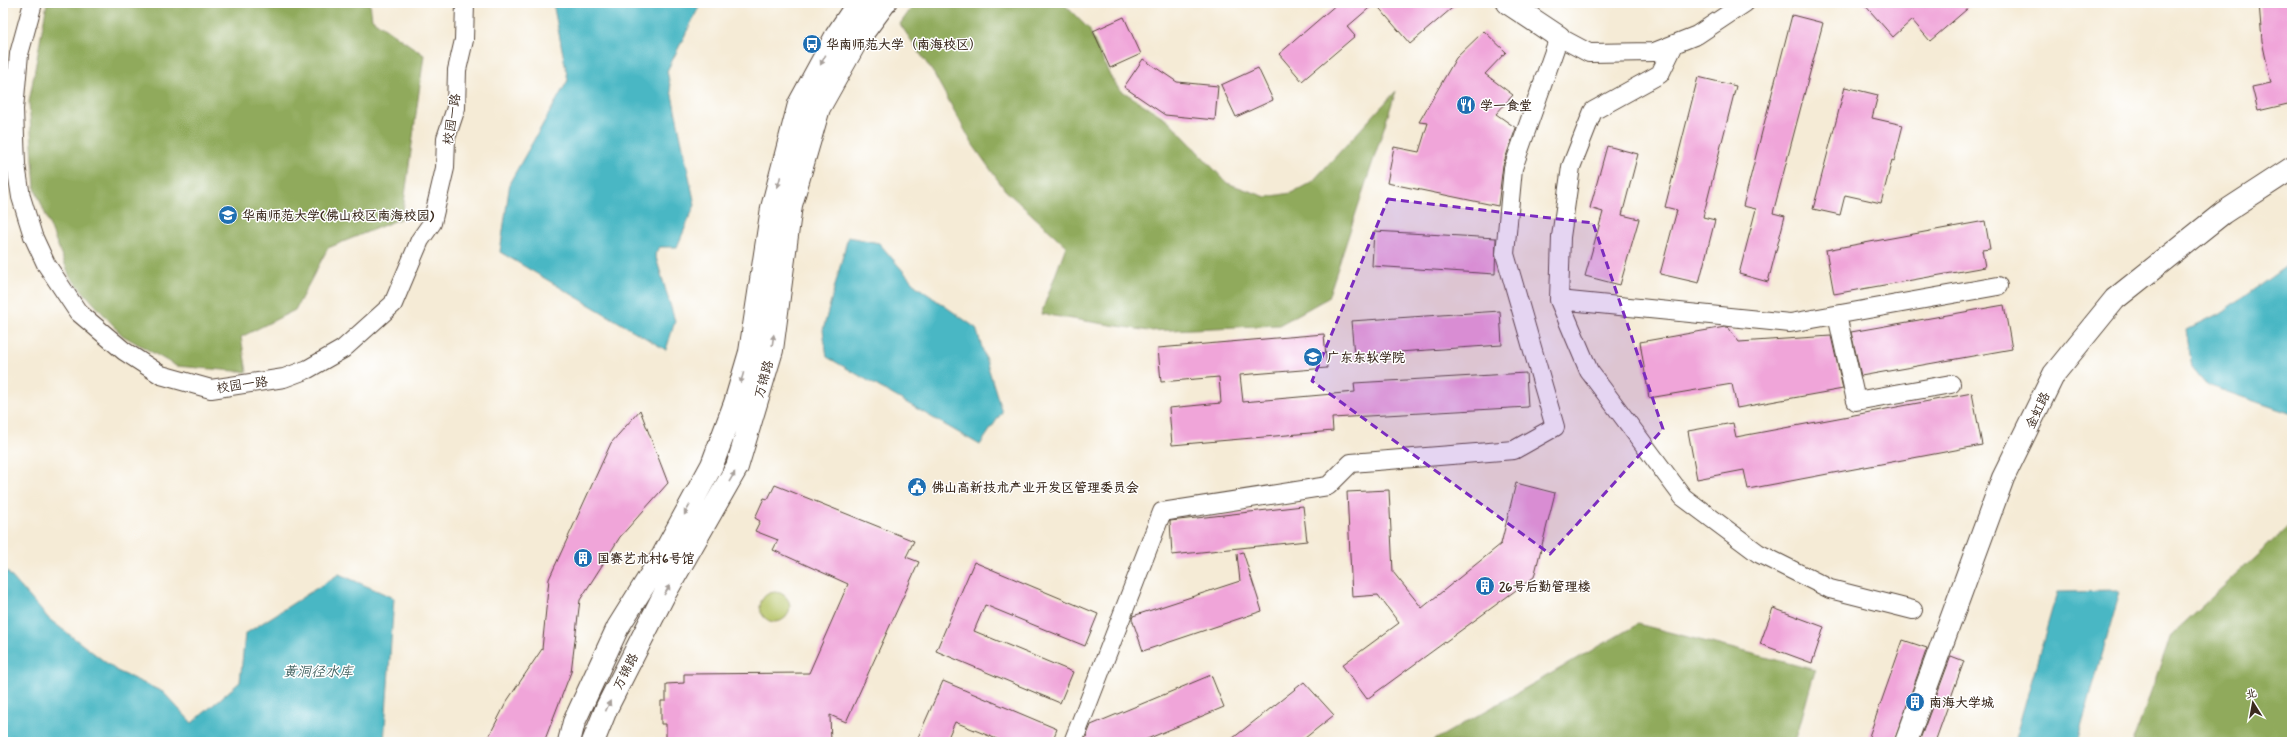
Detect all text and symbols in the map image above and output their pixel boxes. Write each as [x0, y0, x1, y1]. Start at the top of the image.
bus stop icon: 华南师范大学（南海校区） [801, 33, 823, 55]
place label: 华南师范大学（南海校区） [826, 37, 982, 54]
one-way arrow [820, 54, 826, 66]
street label: 校园一路 [440, 92, 465, 146]
restaurant icon: 学一食堂 [1455, 94, 1477, 116]
place label: 学一食堂 [1480, 98, 1532, 115]
one-way arrow [775, 175, 781, 188]
school or university icon: 华南师范大学(佛山校区南海校园) [217, 204, 239, 226]
place label: 华南师范大学(佛山校区南海校园) [242, 208, 435, 225]
one-way arrow [770, 334, 776, 346]
school or university icon: 广东东软学院 [1302, 346, 1324, 368]
place label: 广东东软学院 [1327, 350, 1405, 367]
street label: 万锦路 [751, 358, 778, 401]
one-way arrow [739, 372, 745, 384]
street label: 校园一路 [215, 373, 269, 398]
street label: 金虹路 [2022, 389, 2055, 432]
one-way arrow [728, 471, 735, 483]
public building icon: 佛山高新技术产业开发区管理委员会 [906, 476, 928, 498]
place label: 佛山高新技术产业开发区管理委员会 [931, 480, 1139, 497]
one-way arrow [684, 505, 691, 516]
building icon: 国赛艺术村6号馆 [572, 547, 594, 569]
place label: 国赛艺术村6号馆 [597, 551, 695, 568]
building icon: 26号后勤管理楼 [1474, 575, 1496, 597]
place label: 26号后勤管理楼 [1499, 579, 1591, 596]
one-way arrow [663, 584, 670, 596]
street label: 万锦路 [610, 650, 643, 693]
water label: 黄洞径水库 [283, 663, 354, 681]
north arrow [2233, 683, 2273, 723]
text: 北 [2245, 686, 2258, 702]
building icon: 南海大学城 [1904, 691, 1926, 713]
place label: 南海大学城 [1929, 695, 1994, 712]
one-way arrow [605, 700, 611, 712]

